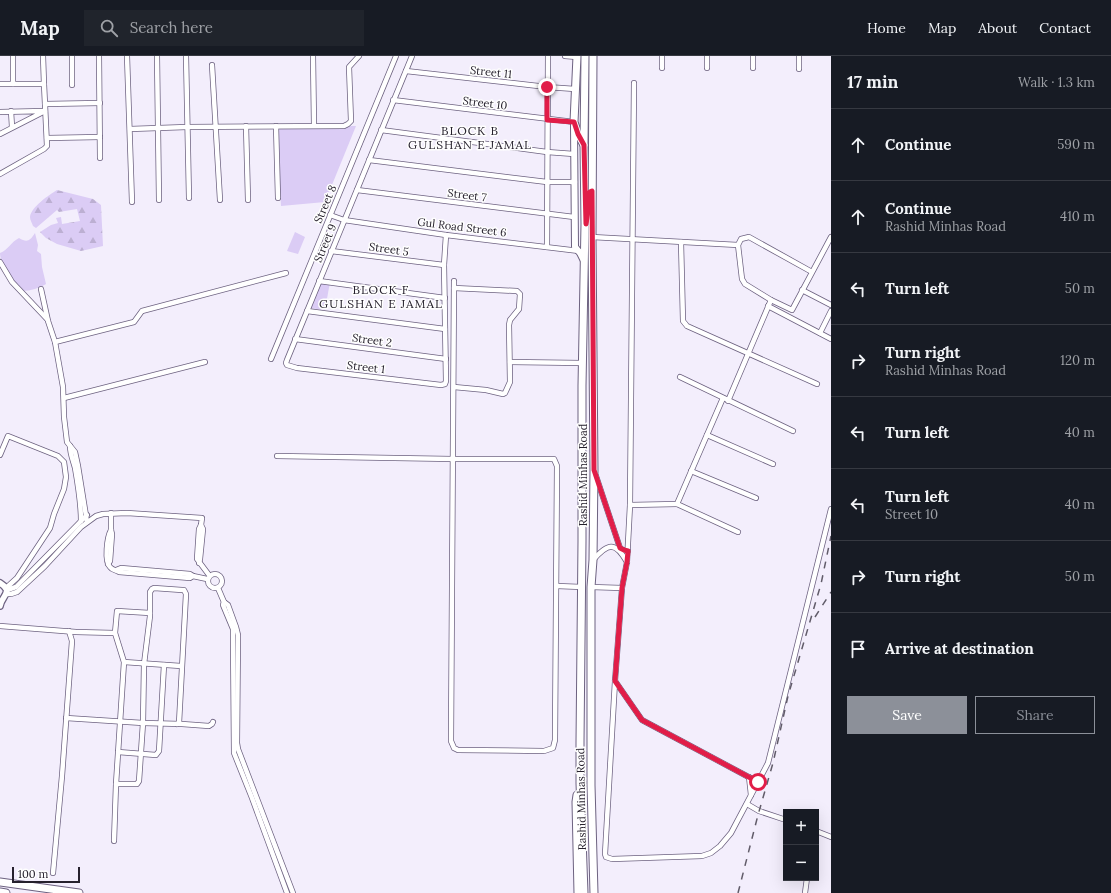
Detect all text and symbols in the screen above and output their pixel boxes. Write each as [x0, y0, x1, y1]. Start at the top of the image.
search box [84, 10, 364, 46]
text: Map [20, 16, 60, 40]
icon: search [98, 17, 120, 39]
text: Search here [130, 18, 213, 37]
text: Home [867, 19, 906, 37]
text: Map [928, 19, 956, 37]
text: About [978, 19, 1017, 37]
text: Contact [1039, 19, 1091, 37]
street label: Street 11 [469, 63, 513, 81]
text: 17 min [847, 71, 898, 93]
text: Walk · 1.3 km [1018, 74, 1095, 91]
route end [538, 78, 556, 96]
street label: Street 10 [462, 93, 508, 113]
district label: BLOCK B GULSHAN E JAMAL [408, 123, 532, 152]
icon: ahead [847, 134, 869, 156]
text: Continue [885, 135, 951, 154]
text: 590 m [1057, 136, 1095, 153]
street label: Street 8 [311, 183, 339, 225]
street label: Street 7 [447, 186, 487, 204]
text: Continue [885, 199, 951, 218]
icon: ahead [847, 206, 869, 228]
text: 410 m [1060, 208, 1095, 225]
street label: Gul Road Street 6 [417, 215, 507, 239]
text: Rashid Minhas Road [885, 218, 1006, 235]
street label: Street 9 [311, 222, 339, 264]
street label: Street 5 [368, 239, 410, 259]
icon: left [847, 278, 869, 300]
text: Turn left [885, 279, 949, 298]
text: 50 m [1065, 280, 1095, 297]
district label: BLOCK F GULSHAN E JAMAL [319, 282, 443, 311]
street label: Street 2 [351, 330, 393, 350]
text: Turn right [885, 343, 961, 362]
icon: right [847, 350, 869, 372]
text: 120 m [1060, 352, 1095, 369]
street label: Street 1 [346, 358, 386, 376]
text: Rashid Minhas Road [885, 362, 1006, 379]
icon: left [847, 422, 869, 444]
street label: Rashid Minhas Road [576, 423, 590, 526]
text: Turn left [885, 423, 949, 442]
text: 40 m [1065, 424, 1095, 441]
text: Turn left [885, 487, 949, 506]
icon: left [847, 494, 869, 516]
text: 40 m [1065, 496, 1095, 513]
text: Street 10 [885, 506, 938, 523]
icon: right [847, 566, 869, 588]
text: Turn right [885, 567, 961, 586]
text: 50 m [1065, 568, 1095, 585]
icon: arrive [847, 638, 869, 660]
text: Arrive at destination [885, 639, 1034, 658]
button: Save [847, 696, 967, 734]
button: Share [975, 696, 1095, 734]
street label: Rashid Minhas Road [573, 747, 589, 850]
route start [749, 773, 767, 791]
map controls [783, 809, 819, 881]
button: + [783, 809, 819, 845]
button: − [783, 845, 819, 881]
scale bar [12, 865, 80, 884]
text: 100 m [18, 867, 48, 881]

